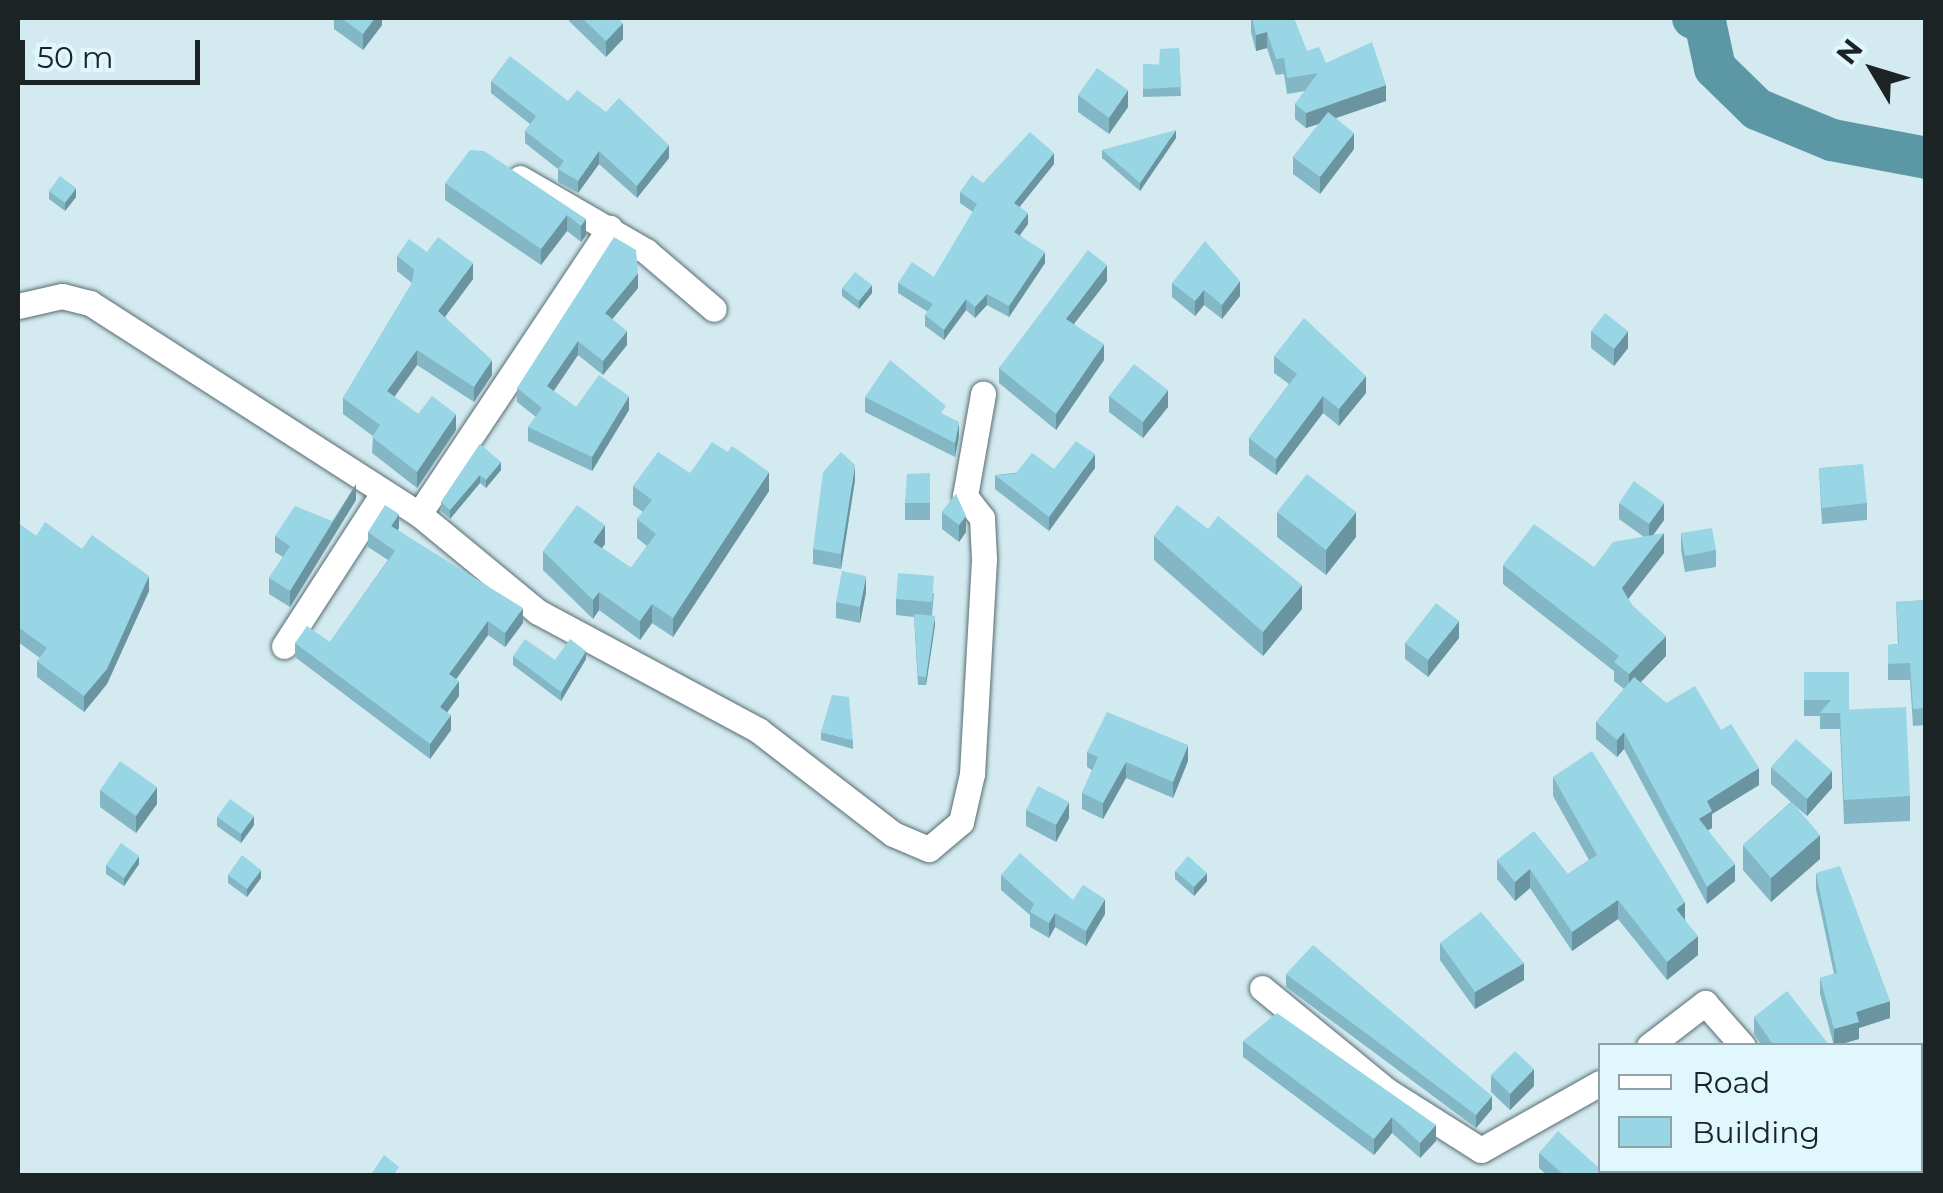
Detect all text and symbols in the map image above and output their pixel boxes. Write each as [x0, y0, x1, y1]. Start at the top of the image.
scale bar [25, 20, 205, 82]
north arrow [1823, 20, 1923, 120]
text: N [1829, 32, 1870, 71]
text: 50 m [37, 39, 114, 76]
legend [1598, 1043, 1923, 1173]
text: Road [1692, 1064, 1770, 1101]
text: Building [1692, 1114, 1820, 1151]

